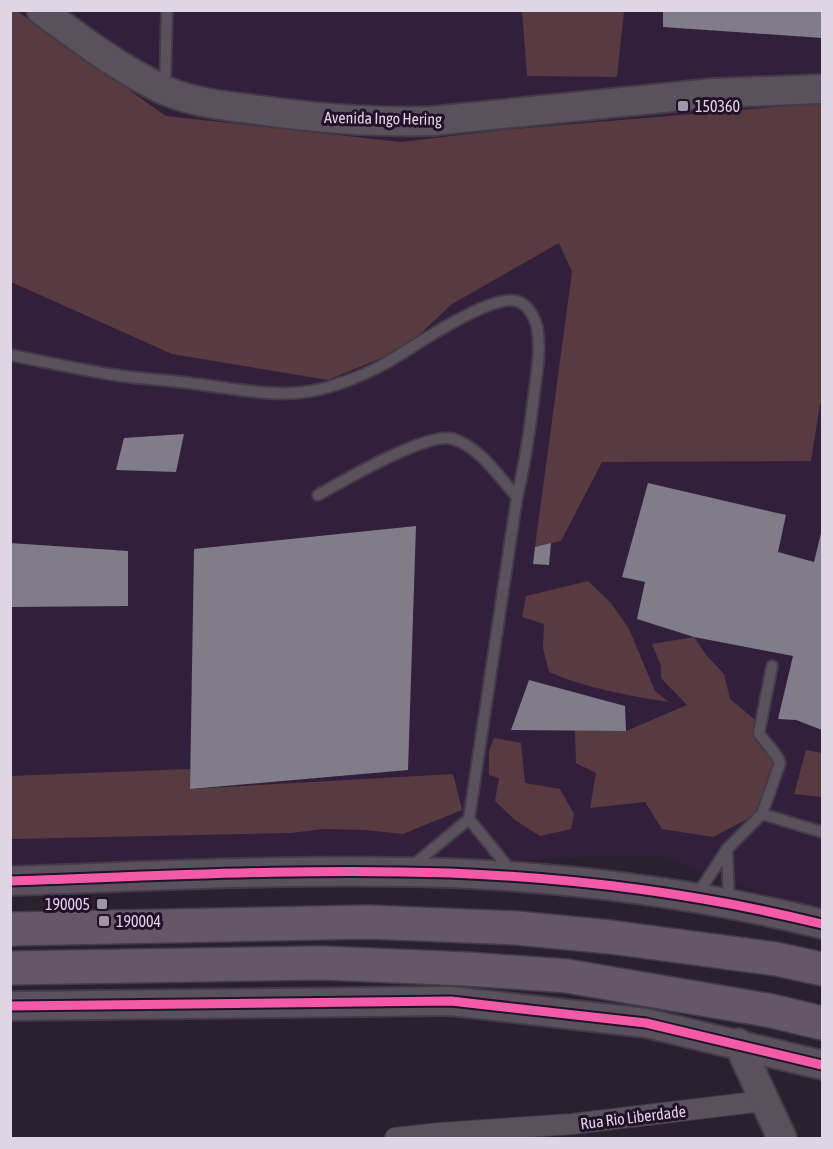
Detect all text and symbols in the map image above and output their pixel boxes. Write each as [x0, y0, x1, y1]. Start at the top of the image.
place label: 150360 [695, 97, 740, 115]
marker: 150360 [676, 99, 690, 113]
street label: Avenida Ingo Hering [324, 108, 442, 129]
place label: 190005 [45, 895, 90, 913]
marker: 190005 [95, 897, 109, 911]
place label: 190004 [116, 912, 161, 930]
marker: 190004 [97, 914, 111, 928]
street label: Rua Rio Liberdade [579, 1102, 687, 1132]

